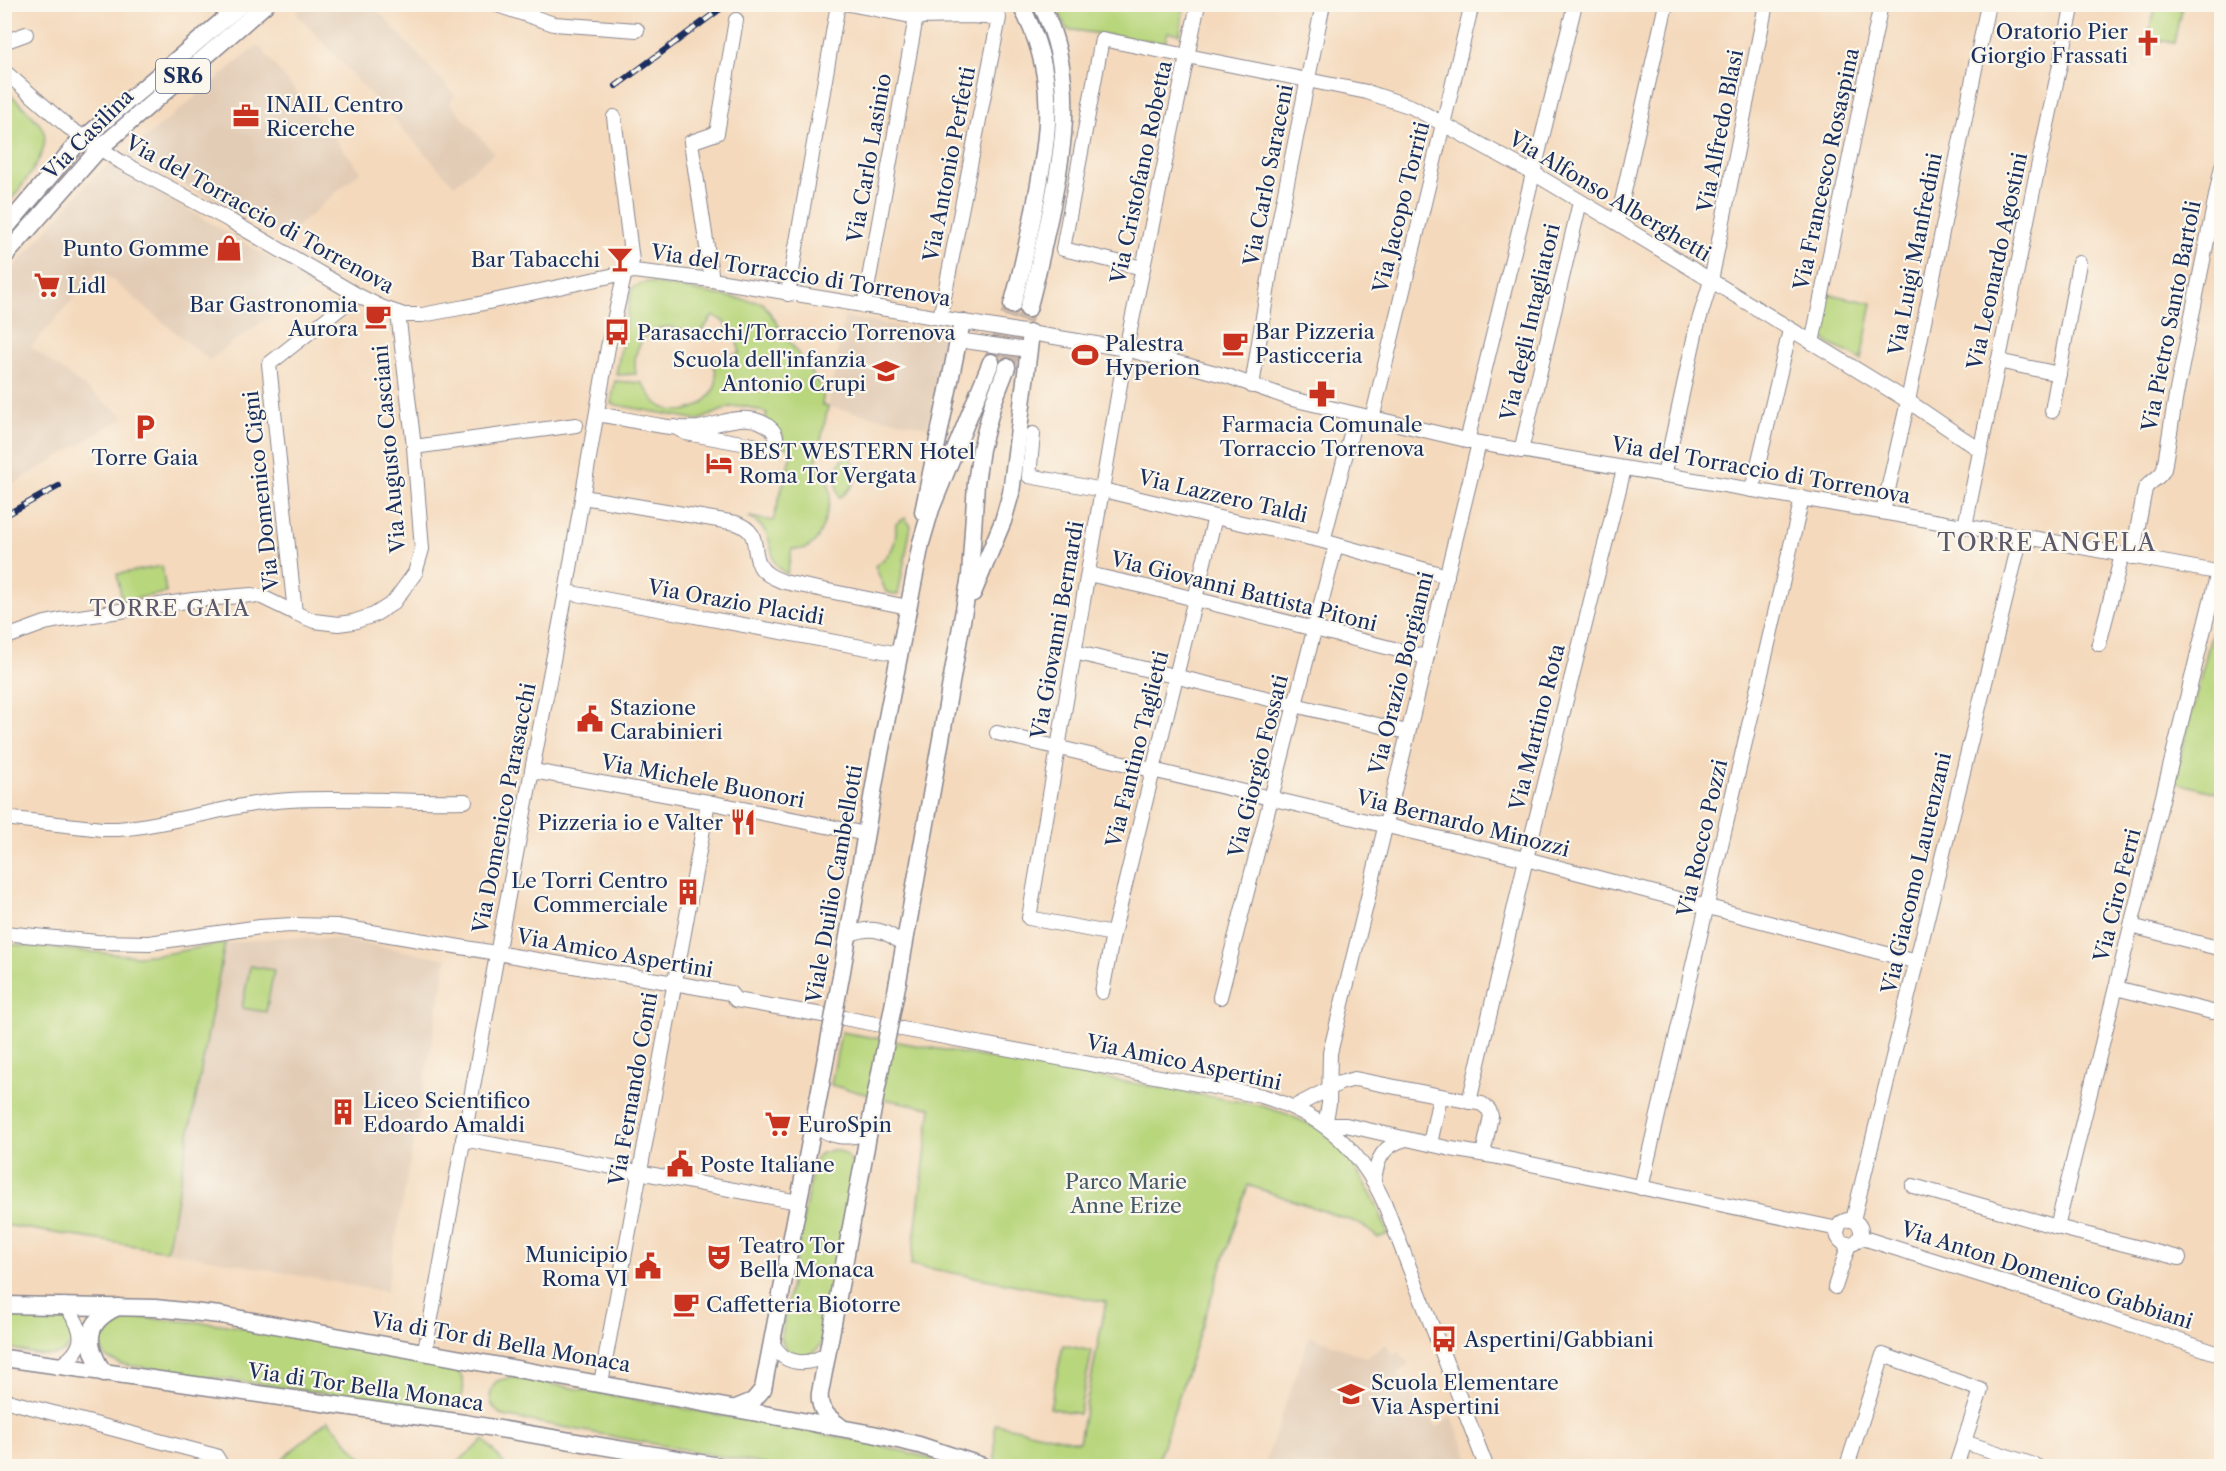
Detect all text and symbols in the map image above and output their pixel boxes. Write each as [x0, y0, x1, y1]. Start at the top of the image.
place label: Oratorio Pier Giorgio Frassati [1971, 19, 2128, 68]
church icon: Oratorio Pier Giorgio Frassati [2133, 28, 2163, 58]
street label: Via Francesco Rosaspina [1788, 45, 1864, 293]
street label: Via Alfredo Blasi [1692, 47, 1748, 216]
street label: Via Cristofano Robetta [1105, 57, 1177, 287]
road number: SR6 [156, 59, 210, 93]
street label: Via Antonio Perfetti [918, 64, 980, 265]
street label: Via Carlo Lasinio [842, 71, 896, 246]
street label: Via Carlo Saraceni [1238, 82, 1298, 269]
street label: Via Casilina [37, 83, 139, 185]
place label: INAIL Centro Ricerche [266, 92, 403, 141]
office icon: INAIL Centro Ricerche [231, 101, 261, 131]
street label: Via Jacopo Torriti [1367, 119, 1434, 296]
street label: Via Alfonso Alberghetti [1504, 125, 1716, 266]
street label: Via del Torraccio di Torrenova [120, 129, 399, 299]
street label: Via Leonardo Agostini [1962, 150, 2032, 373]
street label: Via Luigi Manfredini [1883, 151, 1947, 358]
street label: Via Pietro Santo Bartoli [2136, 198, 2206, 434]
street label: Via degli Intagliatori [1495, 221, 1565, 424]
shop icon: Punto Gomme [214, 233, 244, 263]
place label: Punto Gomme [63, 236, 209, 261]
street label: Via del Torraccio di Torrenova [648, 239, 954, 311]
bar icon: Bar Tabacchi [605, 244, 635, 274]
place label: Bar Tabacchi [471, 247, 600, 272]
supermarket icon: Lidl [32, 270, 62, 300]
place label: Lidl [67, 273, 106, 298]
place label: Bar Gastronomia Aurora [189, 292, 359, 341]
cafe icon: Bar Gastronomia Aurora [363, 301, 393, 331]
bus stop icon: Parasacchi/Torraccio Torrenova [602, 317, 632, 347]
place label: Bar Pizzeria Pasticceria [1255, 319, 1376, 368]
place label: Parasacchi/Torraccio Torrenova [637, 320, 956, 345]
cafe icon: Bar Pizzeria Pasticceria [1220, 328, 1250, 358]
place label: Palestra Hyperion [1105, 331, 1200, 380]
sports icon: Palestra Hyperion [1070, 340, 1100, 370]
street label: Via Augusto Casciani [367, 344, 411, 555]
place label: Scuola dell'infanzia Antonio Crupi [673, 347, 867, 396]
school or university icon: Scuola dell'infanzia Antonio Crupi [871, 356, 901, 386]
pharmacy icon: Farmacia Comunale Torraccio Torrenova [1307, 379, 1337, 409]
street label: Via Domenico Cigni [238, 390, 284, 593]
parking icon: Torre Gaia [130, 412, 160, 442]
place label: Farmacia Comunale Torraccio Torrenova [1220, 412, 1425, 461]
street label: Via del Torraccio di Torrenova [1609, 431, 1913, 509]
place label: BEST WESTERN Hotel Roma Tor Vergata [739, 439, 975, 488]
place label: Torre Gaia [92, 445, 199, 470]
hotel icon: BEST WESTERN Hotel Roma Tor Vergata [704, 448, 734, 478]
street label: Via Lazzero Taldi [1135, 464, 1310, 528]
street label: Via Giovanni Bernardi [1025, 519, 1088, 742]
district label: TORRE ANGELA [1937, 528, 2157, 557]
street label: Via Giovanni Battista Pitoni [1107, 546, 1380, 636]
street label: Via Orazio Borgianni [1363, 569, 1438, 778]
street label: Via Orazio Placidi [645, 574, 826, 630]
district label: TORRE GAIA [89, 595, 251, 622]
street label: Via Martino Rota [1504, 640, 1570, 814]
street label: Via Fantino Taglietti [1100, 648, 1174, 851]
street label: Via Giorgio Fossati [1223, 672, 1293, 861]
street label: Via Domenico Parasacchi [467, 681, 541, 936]
place label: Stazione Carabinieri [610, 695, 723, 744]
public building icon: Stazione Carabinieri [575, 704, 605, 734]
street label: Via Michele Buonori [598, 749, 807, 813]
street label: Via Giacomo Laurenzani [1876, 750, 1956, 997]
street label: Via Rocco Pozzi [1672, 757, 1732, 920]
street label: Viale Duilio Cambellotti [801, 763, 867, 1006]
street label: Via Bernardo Minozzi [1353, 784, 1572, 862]
restaurant icon: Pizzeria io e Valter [728, 807, 758, 837]
place label: Pizzeria io e Valter [538, 810, 723, 835]
street label: Via Ciro Ferri [2088, 826, 2146, 965]
place label: Le Torri Centro Commerciale [511, 868, 668, 917]
building icon: Le Torri Centro Commerciale [673, 877, 703, 907]
street label: Via Amico Aspertini [514, 923, 715, 983]
street label: Via Fernando Conti [604, 990, 662, 1189]
street label: Via Amico Aspertini [1083, 1029, 1284, 1095]
place label: Liceo Scientifico Edoardo Amaldi [363, 1088, 530, 1137]
building icon: Liceo Scientifico Edoardo Amaldi [328, 1097, 358, 1127]
supermarket icon: EuroSpin [763, 1109, 793, 1139]
place label: EuroSpin [798, 1112, 892, 1137]
public building icon: Poste Italiane [665, 1149, 695, 1179]
place label: Poste Italiane [700, 1152, 835, 1177]
park label: Parco Marie Anne Erize [1065, 1169, 1187, 1218]
street label: Via Anton Domenico Gabbiani [1897, 1216, 2196, 1334]
place label: Teatro Tor Bella Monaca [739, 1233, 875, 1282]
place label: Municipio Roma VI [525, 1242, 628, 1291]
theatre icon: Teatro Tor Bella Monaca [704, 1242, 734, 1272]
public building icon: Municipio Roma VI [633, 1251, 663, 1281]
cafe icon: Caffetteria Biotorre [671, 1289, 701, 1319]
place label: Caffetteria Biotorre [706, 1292, 901, 1317]
street label: Via di Tor di Bella Monaca [368, 1307, 633, 1377]
bus stop icon: Aspertini/Gabbiani [1429, 1324, 1459, 1354]
place label: Aspertini/Gabbiani [1463, 1327, 1654, 1352]
street label: Via di Tor Bella Monaca [245, 1358, 487, 1416]
place label: Scuola Elementare Via Aspertini [1370, 1370, 1559, 1419]
school or university icon: Scuola Elementare Via Aspertini [1336, 1379, 1366, 1409]

